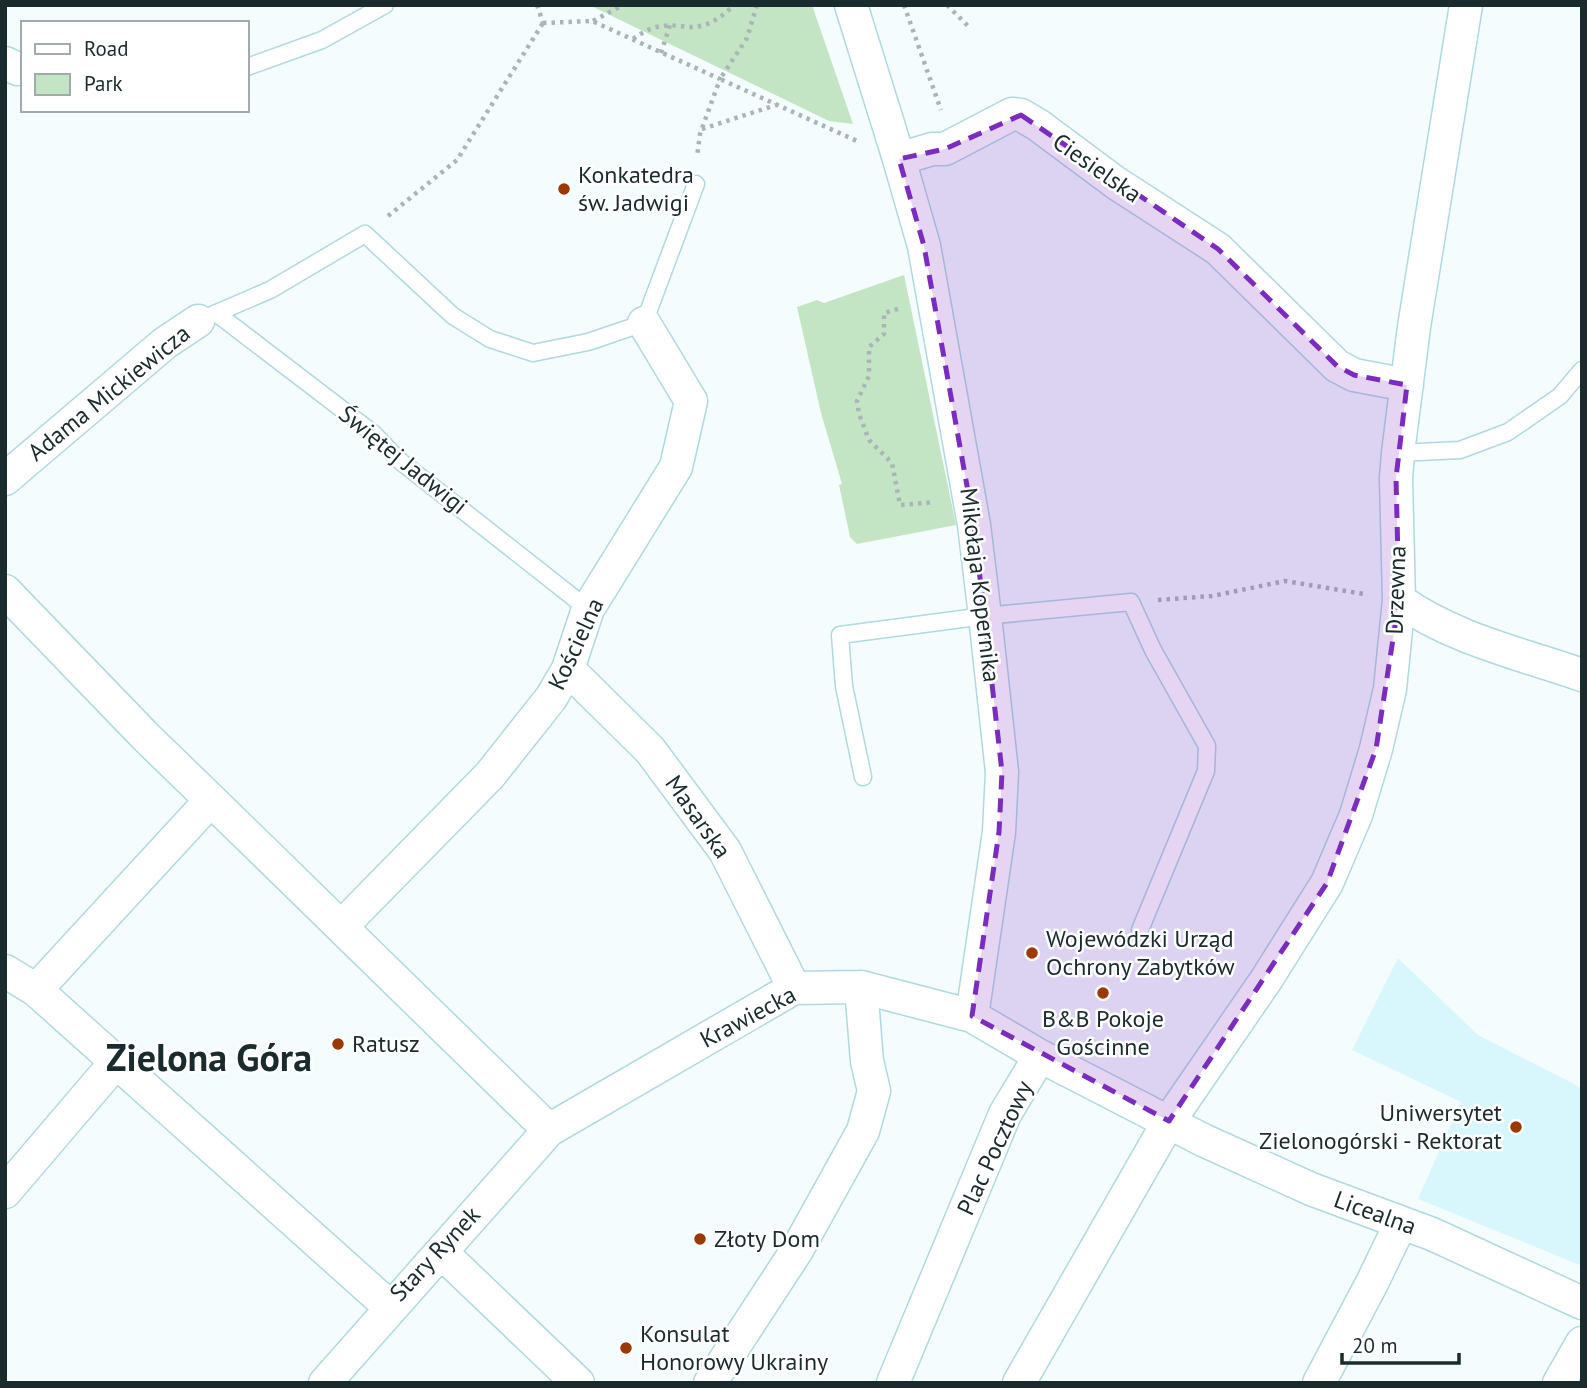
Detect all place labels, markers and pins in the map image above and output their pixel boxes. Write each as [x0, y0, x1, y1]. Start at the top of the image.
place label: Konkatedra św. Jadwigi [578, 159, 694, 218]
marker: Konkatedra św. Jadwigi [556, 181, 572, 197]
place label: Wojewódzki Urząd Ochrony Zabytków [1046, 923, 1235, 982]
marker: Wojewódzki Urząd Ochrony Zabytków [1024, 945, 1040, 961]
marker: B&B Pokoje Gościnne [1095, 985, 1111, 1001]
place label: B&B Pokoje Gościnne [1042, 1003, 1164, 1062]
place label: Ratusz [352, 1028, 420, 1059]
marker: Ratusz [330, 1036, 346, 1052]
place label: Uniwersytet Zielonogórski - Rektorat [1259, 1097, 1502, 1156]
marker: Uniwersytet Zielonogórski - Rektorat [1508, 1119, 1524, 1135]
place label: Złoty Dom [714, 1223, 820, 1254]
marker: Złoty Dom [692, 1231, 708, 1247]
place label: Konsulat Honorowy Ukrainy [640, 1318, 828, 1377]
marker: Konsulat Honorowy Ukrainy [618, 1340, 634, 1356]

